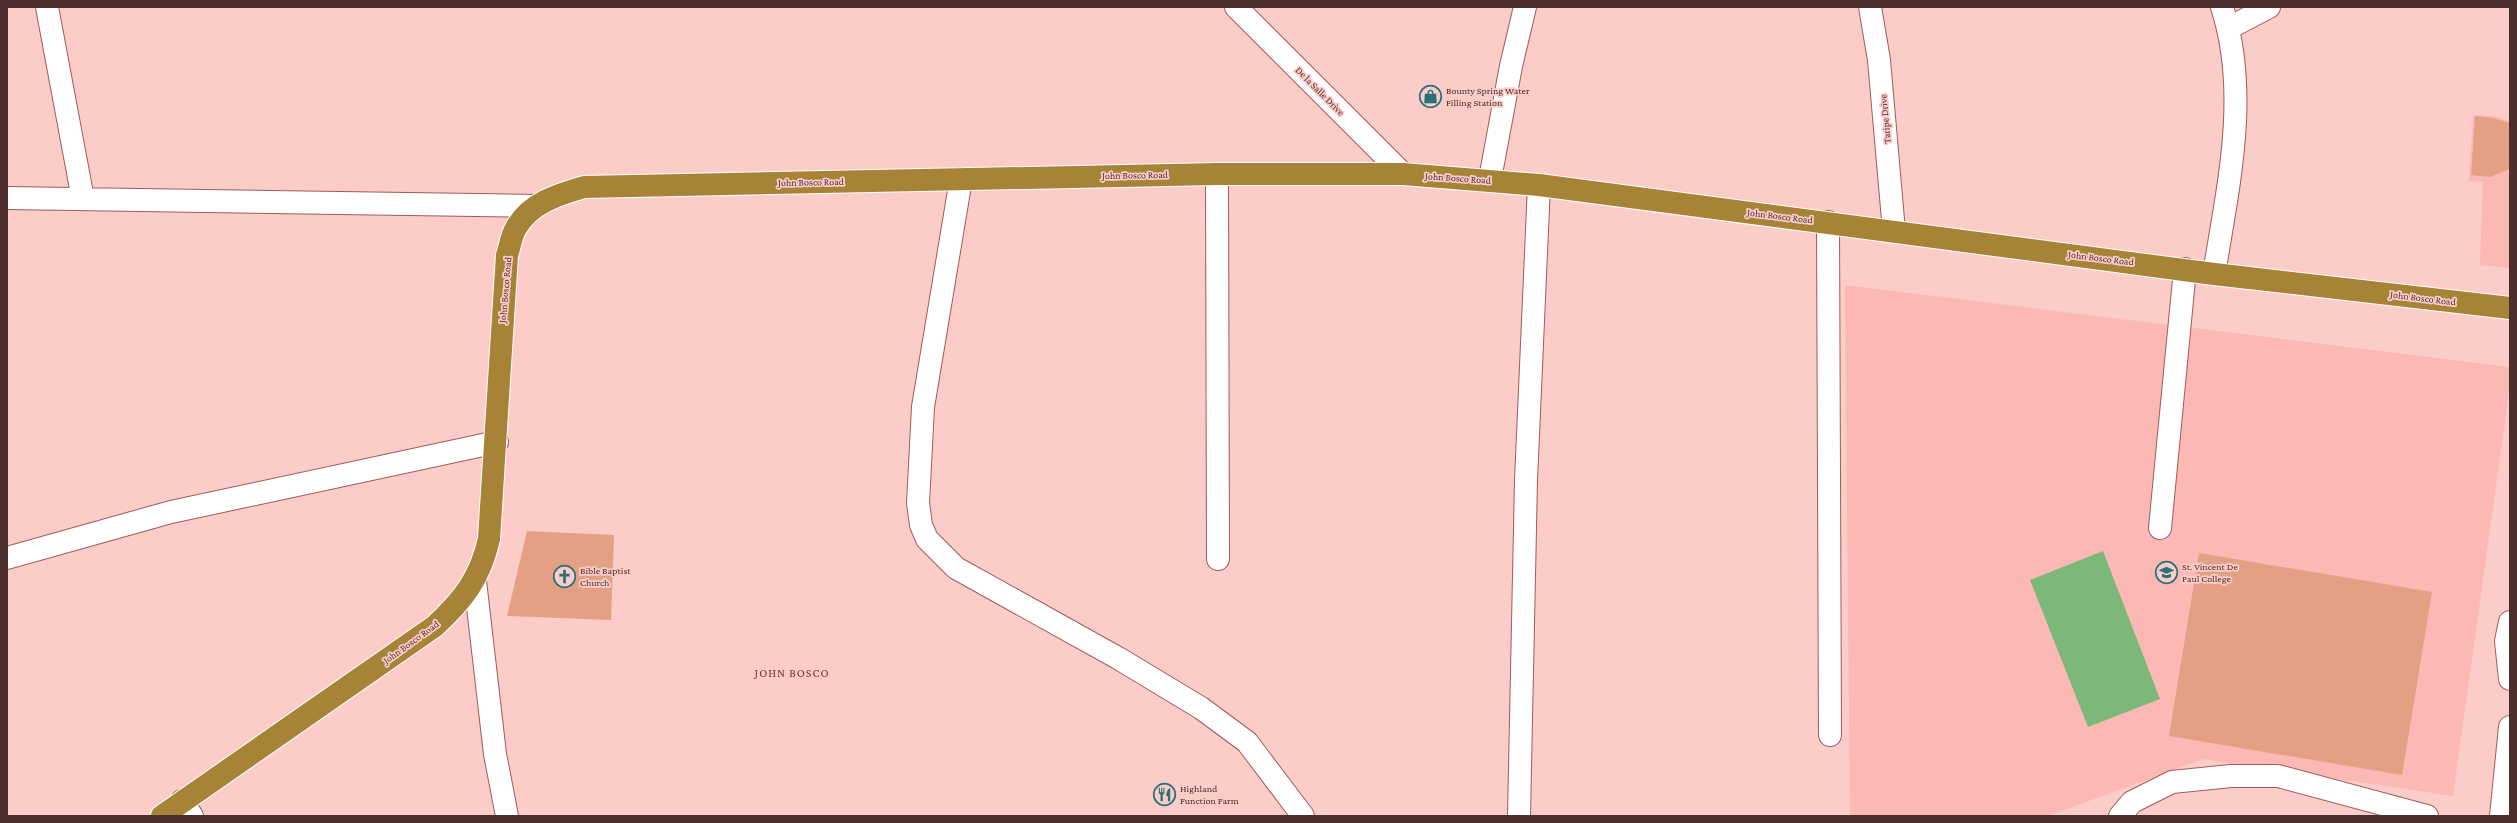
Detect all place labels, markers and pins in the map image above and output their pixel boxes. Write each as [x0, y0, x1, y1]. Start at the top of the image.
shop icon: Bounty Spring Water Filling Station [1417, 83, 1443, 109]
place label: Bounty Spring Water Filling Station [1446, 85, 1530, 108]
school or university icon: St. Vincent De Paul College [2153, 559, 2179, 585]
place label: St. Vincent De Paul College [2182, 561, 2238, 584]
church icon: Bible Baptist Church [552, 563, 578, 589]
place label: Bible Baptist Church [580, 565, 631, 588]
restaurant icon: Highland Function Farm [1151, 781, 1177, 807]
place label: Highland Function Farm [1180, 783, 1239, 806]

